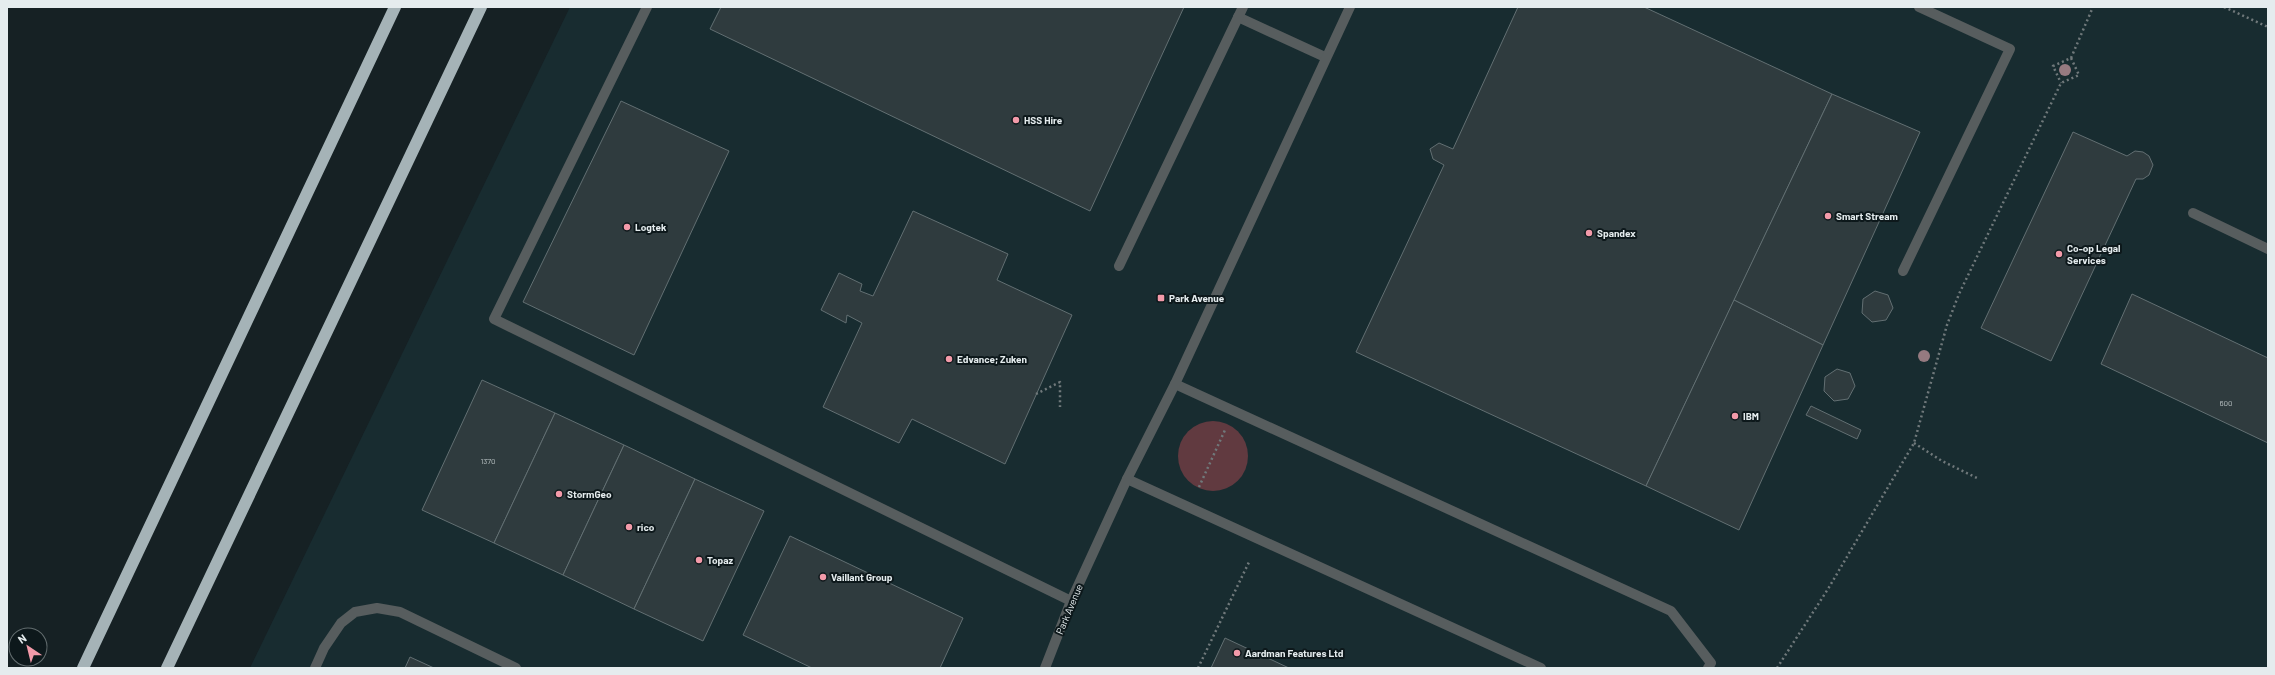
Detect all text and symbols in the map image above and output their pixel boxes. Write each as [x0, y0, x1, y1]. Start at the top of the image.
place label: HSS Hire [1024, 114, 1063, 126]
marker: HSS Hire [1011, 115, 1021, 125]
place label: Smart Stream [1836, 210, 1898, 222]
marker: Smart Stream [1823, 211, 1833, 221]
place label: Logtek [635, 221, 667, 233]
marker: Logtek [622, 222, 632, 232]
place label: Spandex [1597, 227, 1636, 239]
marker: Spandex [1584, 228, 1594, 238]
place label: Co-op Legal Services [2067, 242, 2120, 266]
marker: Co-op Legal Services [2054, 249, 2064, 259]
place label: Park Avenue [1169, 292, 1225, 304]
marker: Park Avenue [1156, 293, 1166, 303]
place label: Edvance; Zuken [957, 353, 1027, 365]
marker: Edvance; Zuken [944, 354, 954, 364]
house number: 600 [2219, 398, 2233, 408]
place label: IBM [1743, 410, 1759, 422]
marker: IBM [1730, 411, 1740, 421]
house number: 1370 [480, 456, 496, 466]
place label: StormGeo [567, 488, 612, 500]
marker: StormGeo [554, 489, 564, 499]
place label: rico [637, 521, 655, 533]
marker: rico [624, 522, 634, 532]
place label: Topaz [707, 554, 734, 566]
marker: Topaz [694, 555, 704, 565]
place label: Vaillant Group [831, 571, 893, 583]
marker: Vaillant Group [818, 572, 828, 582]
street label: Park Avenue [1053, 582, 1085, 636]
north arrow [8, 627, 48, 667]
text: N [15, 631, 29, 646]
place label: Aardman Features Ltd [1245, 647, 1344, 659]
marker: Aardman Features Ltd [1232, 648, 1242, 658]

